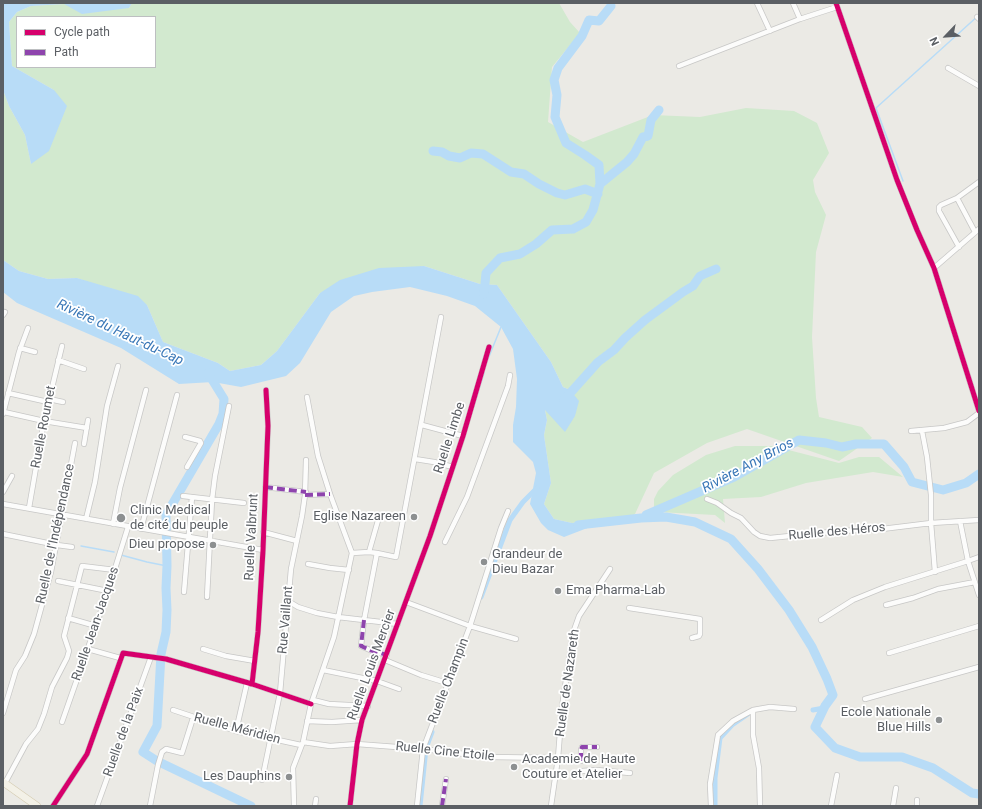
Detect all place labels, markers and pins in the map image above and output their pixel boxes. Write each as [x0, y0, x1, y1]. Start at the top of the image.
place label: Clinic Medical de cité du peuple [130, 503, 228, 534]
place label: Eglise Nazareen [313, 509, 406, 525]
marker: Clinic Medical de cité du peuple [115, 512, 127, 524]
marker: Eglise Nazareen [409, 512, 419, 522]
place label: Dieu propose [129, 537, 205, 553]
marker: Dieu propose [208, 540, 218, 550]
place label: Grandeur de Dieu Bazar [492, 547, 563, 578]
marker: Grandeur de Dieu Bazar [479, 557, 489, 567]
place label: Ema Pharma-Lab [566, 583, 665, 599]
marker: Ema Pharma-Lab [553, 586, 563, 596]
place label: Ecole Nationale Blue Hills [841, 705, 931, 736]
marker: Ecole Nationale Blue Hills [934, 715, 944, 725]
place label: Academie de Haute Couture et Atelier [522, 752, 635, 783]
marker: Academie de Haute Couture et Atelier [509, 762, 519, 772]
place label: Les Dauphins [203, 769, 281, 785]
marker: Les Dauphins [284, 772, 294, 782]

